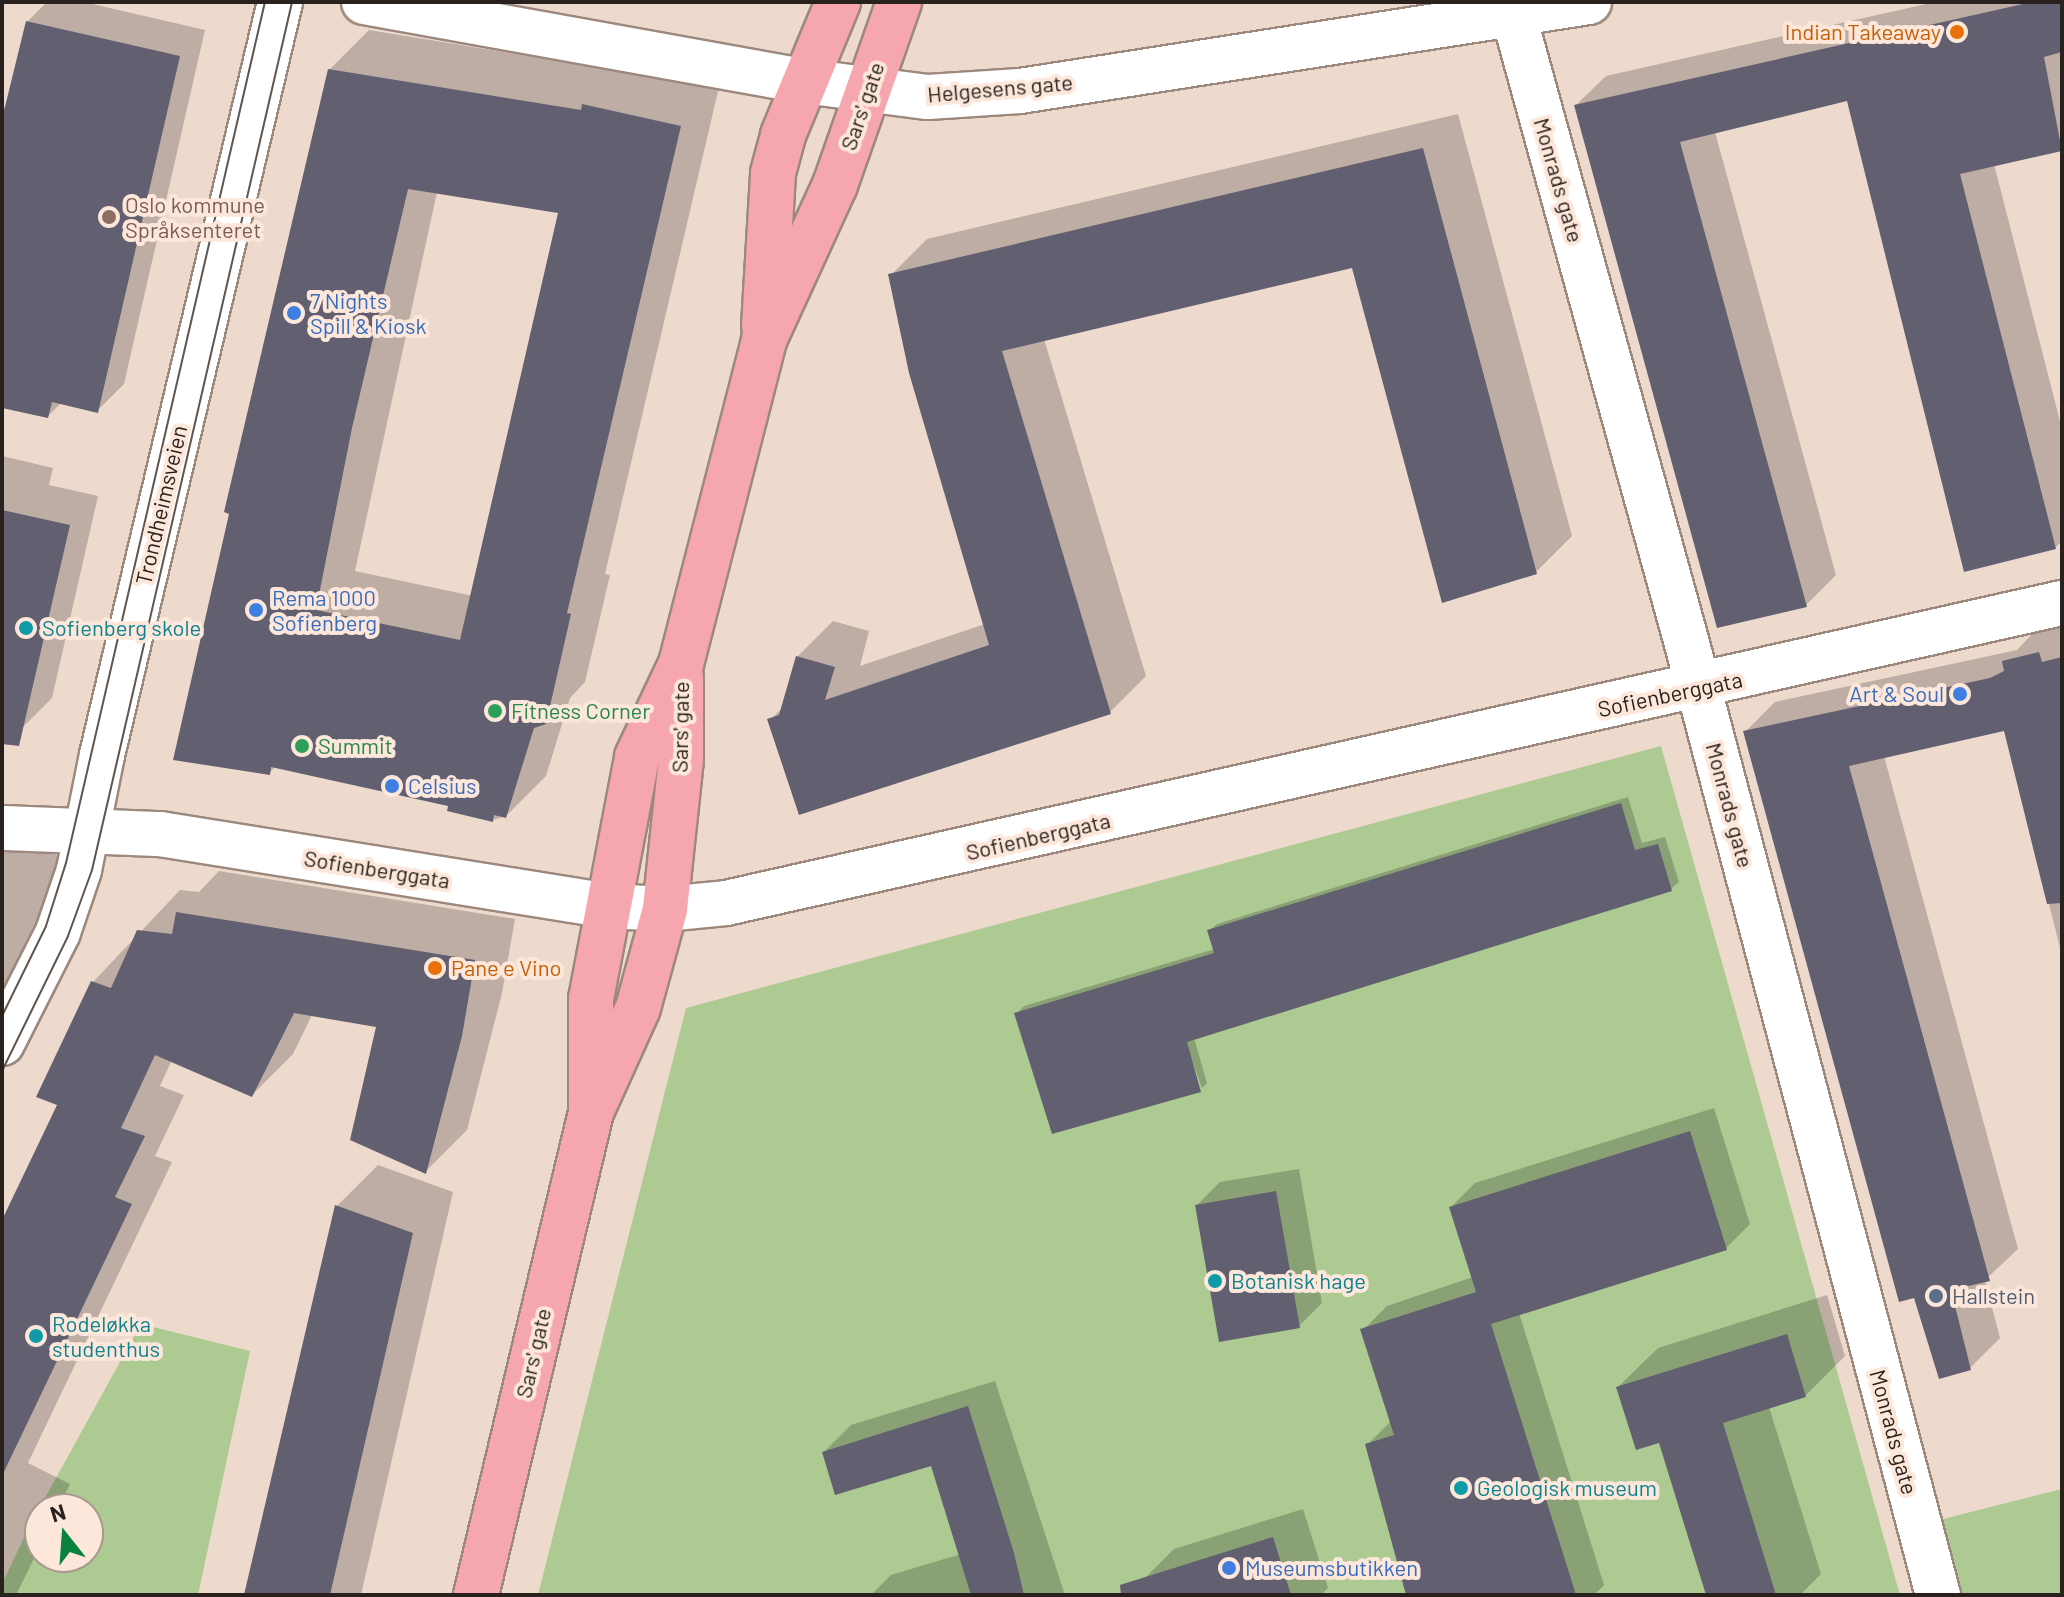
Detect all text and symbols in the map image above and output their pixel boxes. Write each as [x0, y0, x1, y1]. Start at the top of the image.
place label: Indian Takeaway [1785, 19, 1941, 45]
marker: Indian Takeaway [1948, 23, 1966, 41]
street label: Sars' gate [835, 58, 889, 154]
street label: Helgesens gate [926, 68, 1074, 108]
street label: Monrads gate [1529, 115, 1589, 245]
place label: Oslo kommune Språksenteret [125, 191, 265, 242]
marker: Oslo kommune Språksenteret [100, 208, 118, 226]
place label: 7 Nights Spill & Kiosk [310, 287, 427, 338]
marker: 7 Nights Spill & Kiosk [285, 304, 303, 322]
street label: Trondheimsveien [130, 423, 192, 587]
place label: Rema 1000 Sofienberg [272, 584, 377, 636]
marker: Rema 1000 Sofienberg [247, 601, 265, 619]
place label: Sofienberg skole [42, 615, 201, 641]
marker: Sofienberg skole [17, 619, 35, 637]
street label: Sofienberggata [1595, 666, 1745, 722]
street label: Sars' gate [666, 681, 694, 773]
place label: Art & Soul [1849, 681, 1944, 707]
marker: Art & Soul [1951, 685, 1969, 703]
place label: Fitness Corner [511, 698, 650, 724]
marker: Fitness Corner [486, 702, 504, 720]
place label: Summit [318, 733, 393, 759]
marker: Summit [293, 737, 311, 755]
street label: Monrads gate [1701, 740, 1759, 870]
place label: Celsius [408, 773, 477, 799]
marker: Celsius [383, 777, 401, 795]
street label: Sofienberggata [963, 807, 1113, 865]
street label: Sofienberggata [302, 844, 452, 894]
place label: Pane e Vino [451, 955, 561, 981]
marker: Pane e Vino [426, 959, 444, 977]
place label: Botanisk hage [1231, 1268, 1366, 1294]
marker: Botanisk hage [1206, 1272, 1224, 1290]
place label: Hallstein [1952, 1283, 2035, 1309]
marker: Hallstein [1927, 1287, 1945, 1305]
street label: Sars' gate [510, 1305, 556, 1401]
place label: Rodeløkka studenthus [52, 1310, 160, 1362]
marker: Rodeløkka studenthus [27, 1327, 45, 1345]
street label: Monrads gate [1865, 1367, 1923, 1497]
place label: Geologisk museum [1477, 1475, 1657, 1501]
marker: Geologisk museum [1452, 1479, 1470, 1497]
north arrow [24, 1493, 104, 1573]
text: N [47, 1497, 68, 1527]
place label: Museumsbutikken [1245, 1555, 1418, 1581]
marker: Museumsbutikken [1220, 1559, 1238, 1577]

